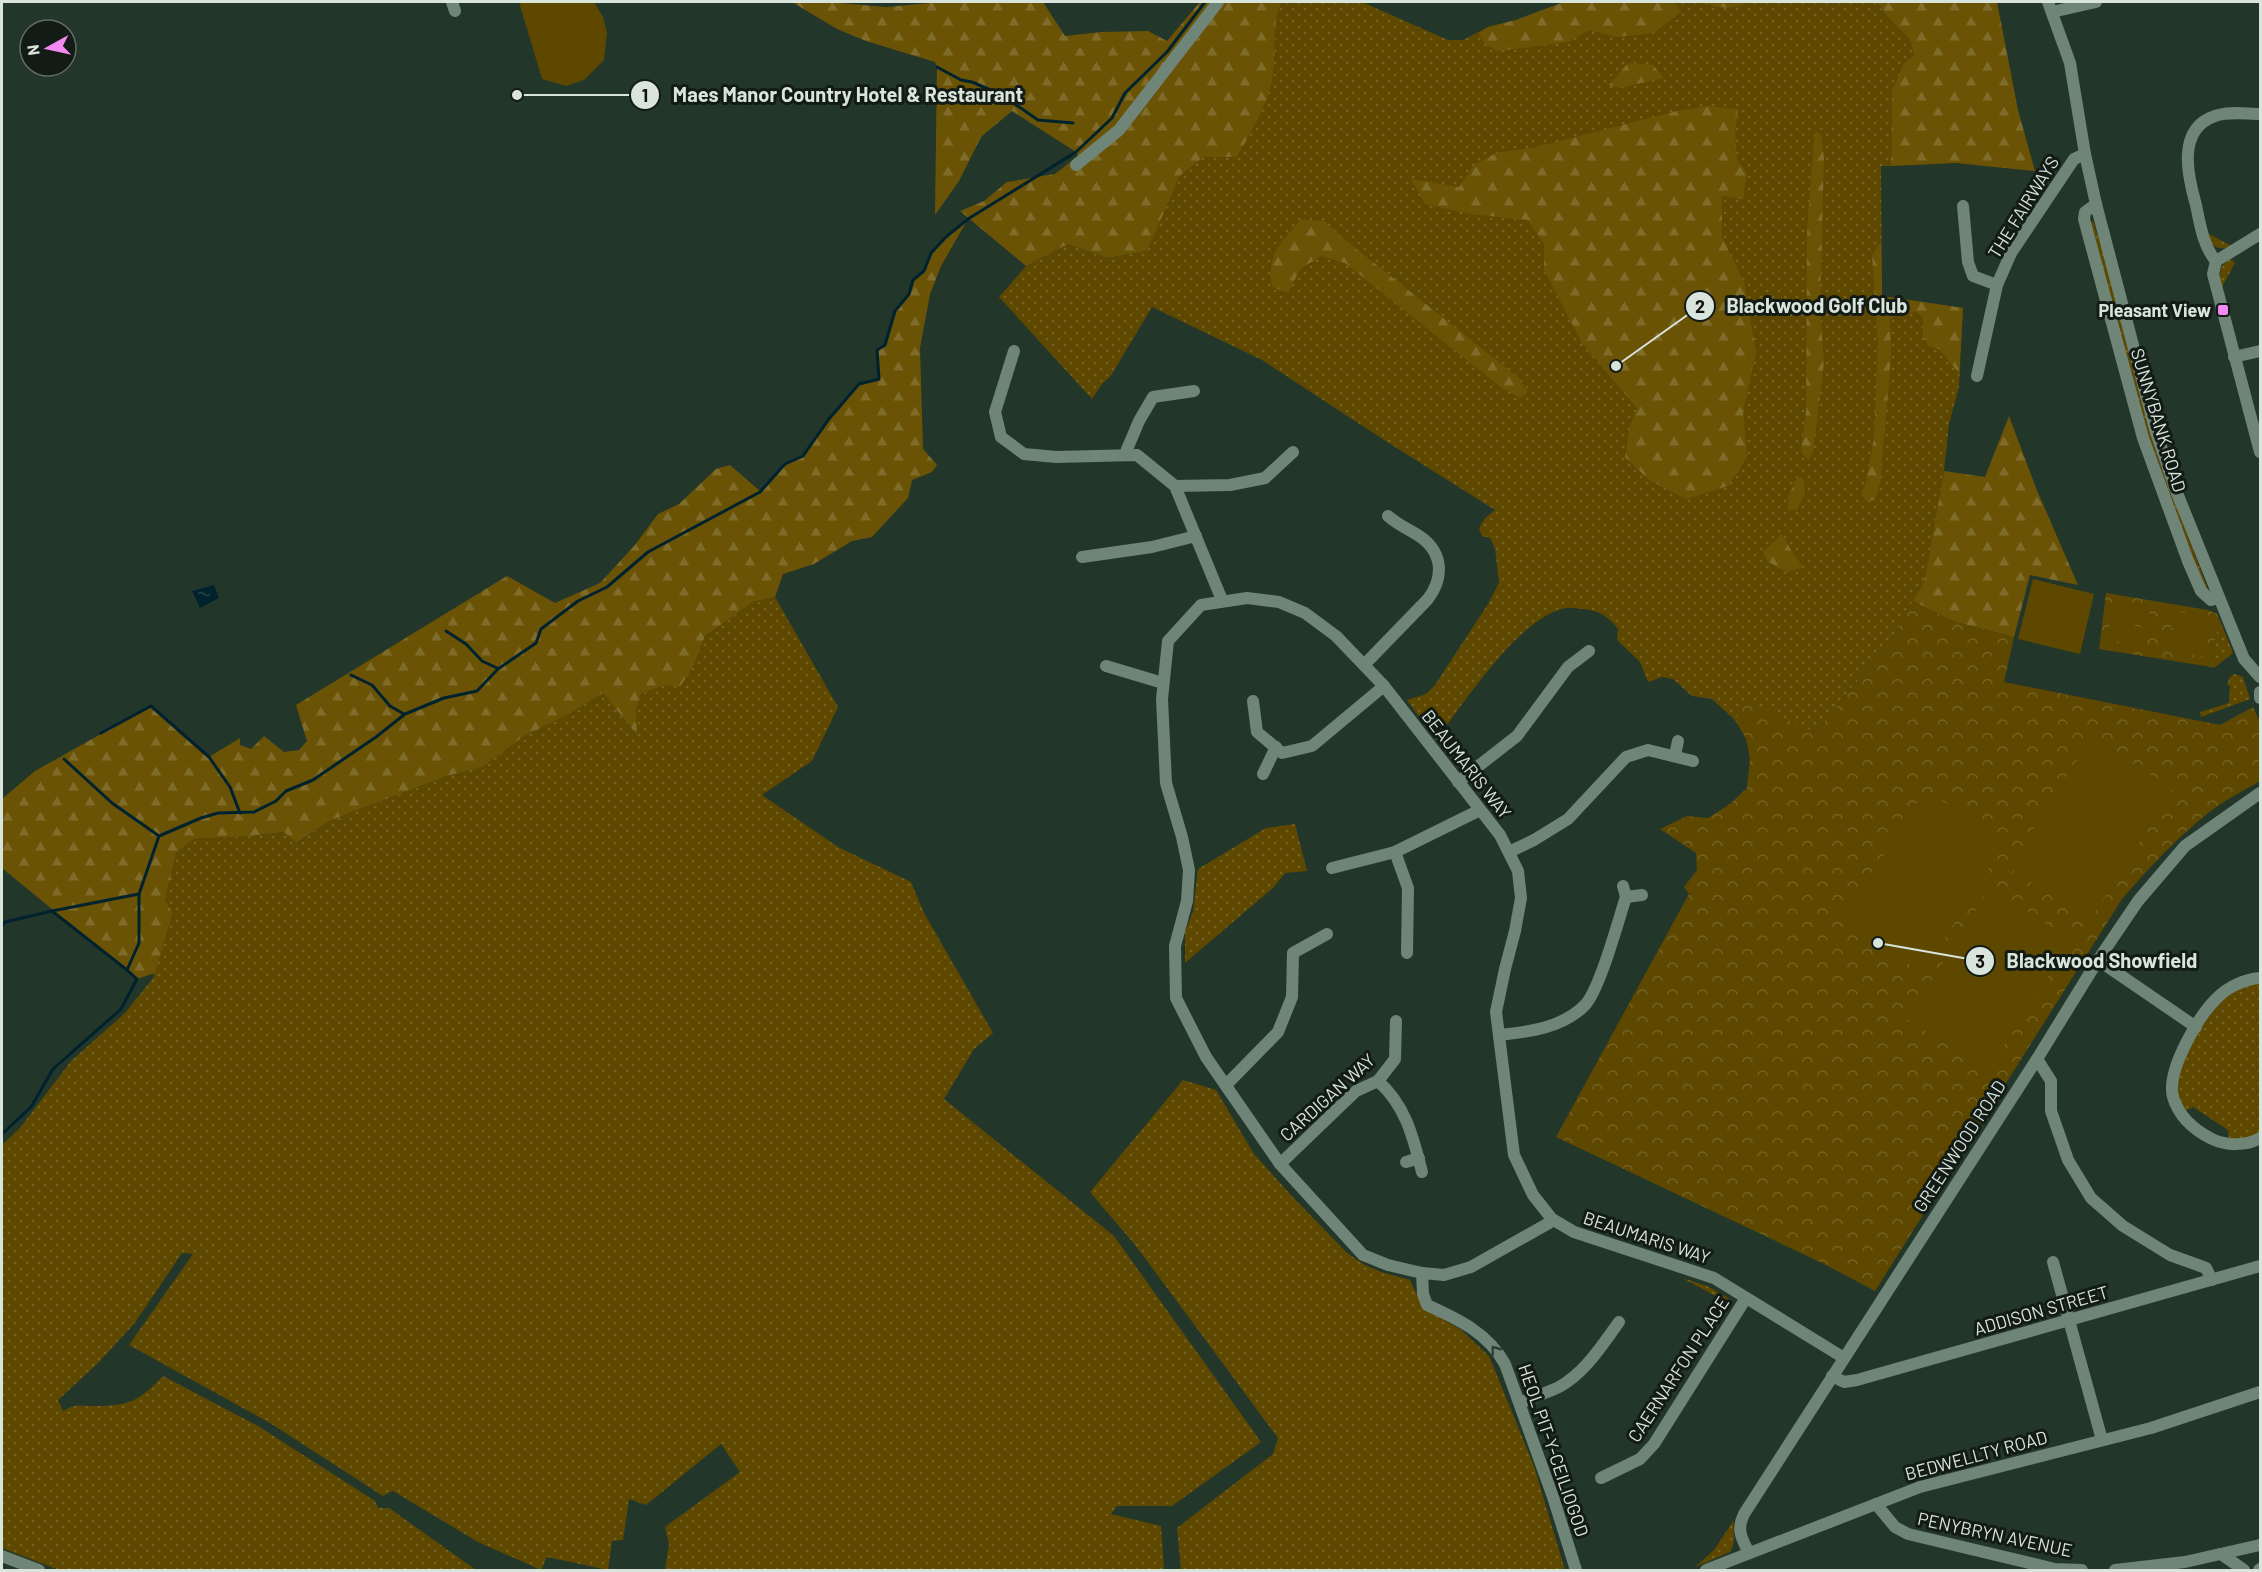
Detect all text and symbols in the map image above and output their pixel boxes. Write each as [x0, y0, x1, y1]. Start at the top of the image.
north arrow [18, 18, 78, 78]
text: N [23, 44, 43, 57]
callout: Maes Manor Country Hotel & Restaurant [630, 76, 1035, 114]
text: Maes Manor Country Hotel & Restaurant [673, 82, 1023, 106]
text: 1 [642, 84, 648, 106]
street label: THE FAIRWAYS [1983, 152, 2063, 262]
callout: Blackwood Golf Club [1685, 287, 1920, 325]
text: Blackwood Golf Club [1726, 293, 1908, 317]
text: 2 [1695, 295, 1705, 317]
place label: Pleasant View [2099, 299, 2211, 321]
marker: Pleasant View [2216, 303, 2230, 317]
street label: SUNNYBANK ROAD [2127, 346, 2191, 494]
street label: BEAUMARIS WAY [1418, 705, 1516, 823]
callout: Blackwood Showfield [1965, 942, 2210, 980]
text: Blackwood Showfield [2007, 948, 2197, 972]
text: 3 [1975, 950, 1985, 972]
street label: CARDIGAN WAY [1275, 1049, 1379, 1145]
street label: GREENWOOD ROAD [1908, 1076, 2010, 1216]
street label: BEAUMARIS WAY [1581, 1206, 1713, 1268]
street label: ADDISON STREET [1971, 1280, 2111, 1340]
street label: CAERNARFON PLACE [1623, 1292, 1733, 1446]
one-way arrow [1492, 1345, 1503, 1356]
street label: HEOL PIT-Y-CEILIOGOD [1514, 1361, 1594, 1539]
street label: BEDWELLTY ROAD [1902, 1425, 2050, 1485]
street label: PENYBRYN AVENUE [1916, 1507, 2074, 1561]

